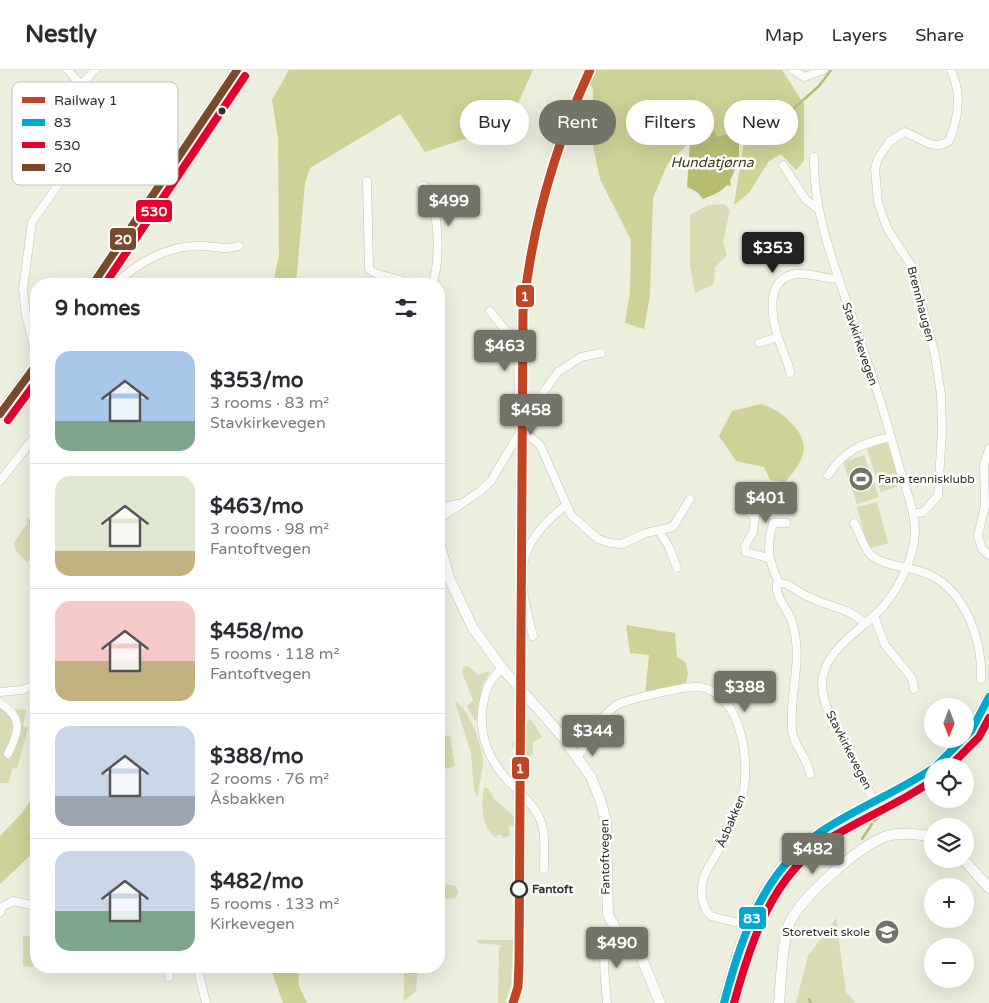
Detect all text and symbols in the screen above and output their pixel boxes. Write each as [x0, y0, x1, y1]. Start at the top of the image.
text: Nestly [25, 20, 97, 49]
text: Map [765, 24, 804, 46]
text: Layers [832, 24, 887, 46]
text: Share [915, 24, 964, 46]
legend [12, 82, 178, 185]
text: Railway 1 [54, 92, 118, 109]
chip: Buy [460, 100, 529, 145]
chip: Rent [539, 100, 616, 145]
chip: Filters [626, 100, 714, 145]
chip: New [724, 100, 798, 145]
unlabelled marker [217, 106, 227, 116]
text: 83 [54, 114, 72, 131]
text: 530 [54, 137, 81, 154]
water label: Hundatjørna [670, 154, 755, 171]
text: 20 [54, 159, 72, 176]
pin: $499 [419, 184, 479, 227]
text: $499 [429, 191, 469, 211]
line badge: 530 [135, 199, 173, 223]
text: 530 [141, 203, 167, 220]
line badge: 20 [109, 227, 137, 251]
text: 20 [114, 231, 132, 248]
pin: $353 [743, 232, 803, 274]
text: $353 [753, 238, 793, 258]
street label: Brennhaugen [904, 265, 938, 343]
line badge: 1 [515, 284, 535, 308]
text: 1 [521, 288, 529, 305]
icon: filters [392, 294, 420, 322]
text: 9 homes [55, 296, 140, 321]
street label: Stavkirkevegen [839, 301, 881, 387]
pin: $463 [475, 330, 535, 372]
text: $463 [485, 336, 525, 356]
text: $353/mo [210, 368, 304, 393]
icon: home [95, 371, 155, 431]
text: 3 rooms · 83 m² [210, 393, 329, 413]
pin: $458 [501, 394, 561, 436]
text: $458 [511, 400, 551, 420]
text: Stavkirkevegen [210, 413, 326, 433]
sports icon: Fana tennisklubb [848, 466, 874, 492]
place label: Fana tennisklubb [878, 472, 975, 486]
pin: $401 [736, 482, 796, 524]
text: $401 [746, 488, 786, 508]
text: $463/mo [210, 494, 304, 519]
icon: home [95, 496, 155, 556]
text: 3 rooms · 98 m² [210, 519, 329, 539]
text: Fantoftvegen [210, 539, 311, 559]
text: $458/mo [210, 619, 304, 644]
icon: home [95, 621, 155, 681]
text: 5 rooms · 118 m² [210, 644, 339, 664]
text: Fantoftvegen [210, 664, 311, 684]
pin: $388 [715, 670, 775, 713]
text: $388 [725, 677, 765, 697]
north arrow [924, 698, 974, 748]
map controls [924, 698, 974, 988]
street label: Stavkirkevegen [823, 708, 875, 792]
pin: $344 [563, 714, 623, 757]
text: $344 [573, 721, 613, 741]
text: $388/mo [210, 744, 304, 769]
icon: home [95, 746, 155, 806]
line badge: 1 [511, 756, 530, 780]
button: locate [924, 758, 974, 808]
text: 1 [516, 760, 524, 777]
text: 2 rooms · 76 m² [210, 769, 329, 789]
text: Åsbakken [210, 789, 285, 809]
street label: Åsbakken [714, 792, 748, 850]
button: layers [924, 818, 974, 868]
street label: Fantoftvegen [597, 819, 613, 895]
pin: $482 [783, 832, 843, 875]
text: $482 [793, 839, 833, 859]
text: $482/mo [210, 869, 304, 894]
icon: home [95, 871, 155, 931]
button: + [924, 878, 974, 928]
marker: Fantoft [510, 880, 528, 898]
place label: Fantoft [532, 882, 573, 896]
text: 5 rooms · 133 m² [210, 894, 339, 914]
line badge: 83 [738, 906, 767, 930]
text: 83 [743, 910, 761, 927]
text: Kirkevegen [210, 914, 295, 934]
school or university icon: Storetveit skole [874, 919, 900, 945]
place label: Storetveit skole [782, 925, 870, 939]
pin: $490 [587, 926, 647, 969]
text: $490 [597, 933, 637, 953]
button: − [924, 938, 974, 988]

